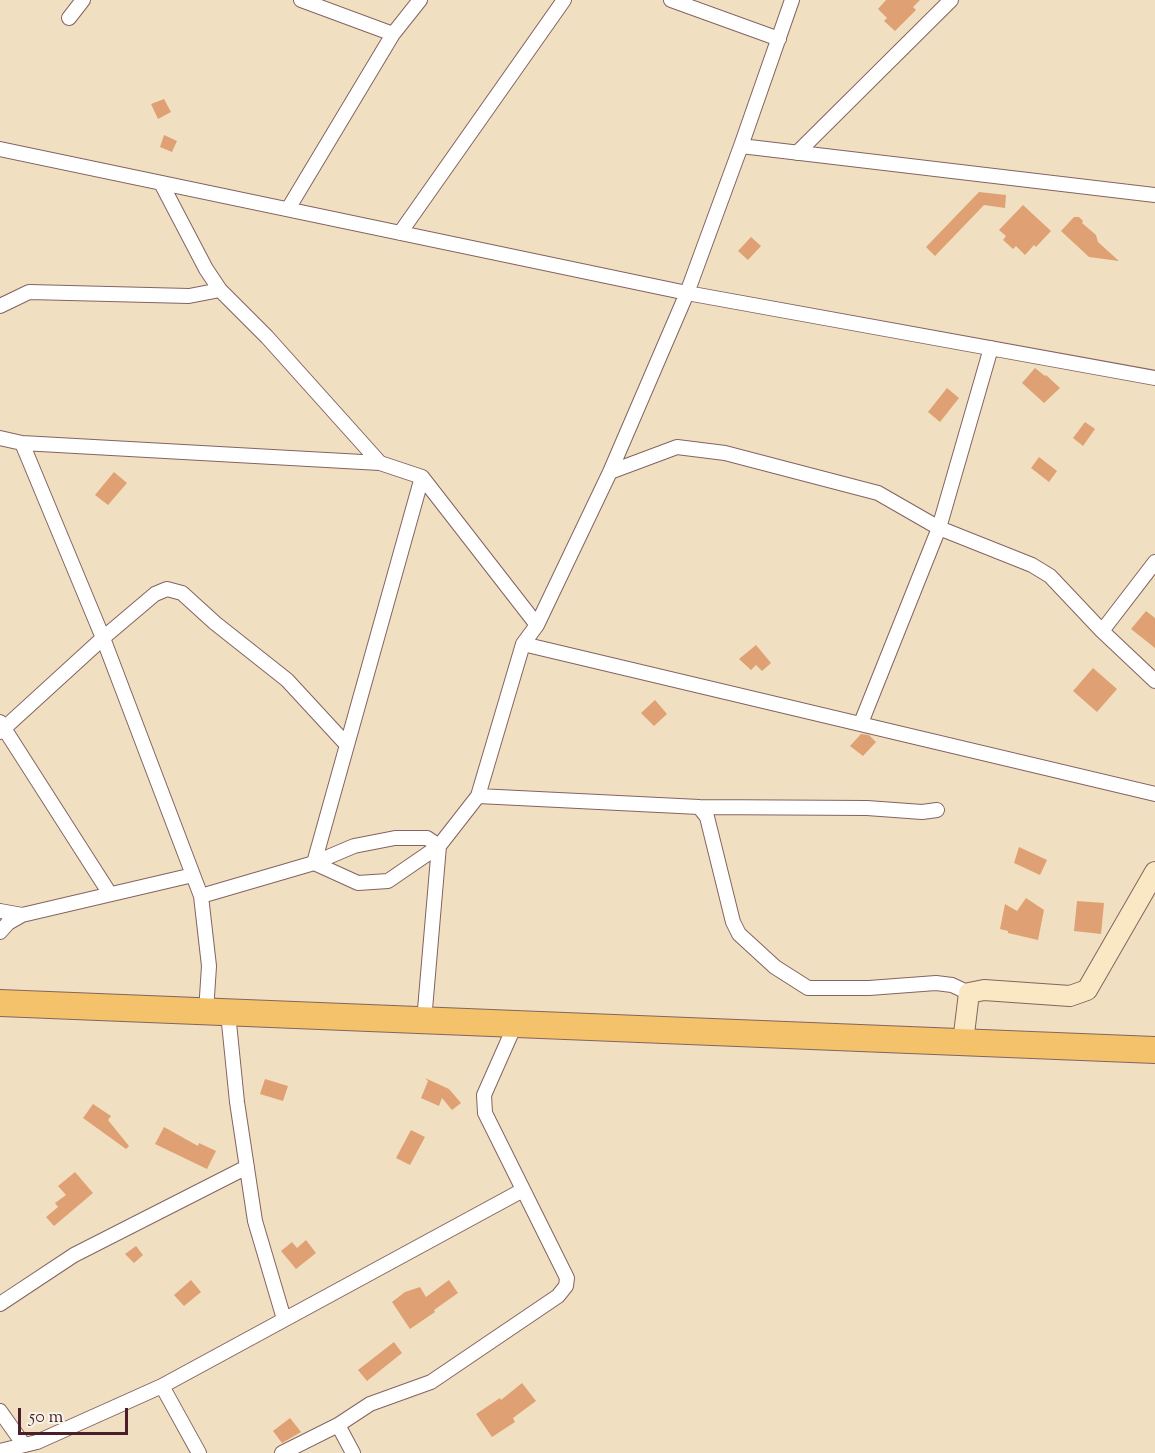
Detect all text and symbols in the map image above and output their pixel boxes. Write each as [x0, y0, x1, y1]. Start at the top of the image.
scale bar [21, 1396, 130, 1434]
text: 50 m [29, 1405, 63, 1431]

